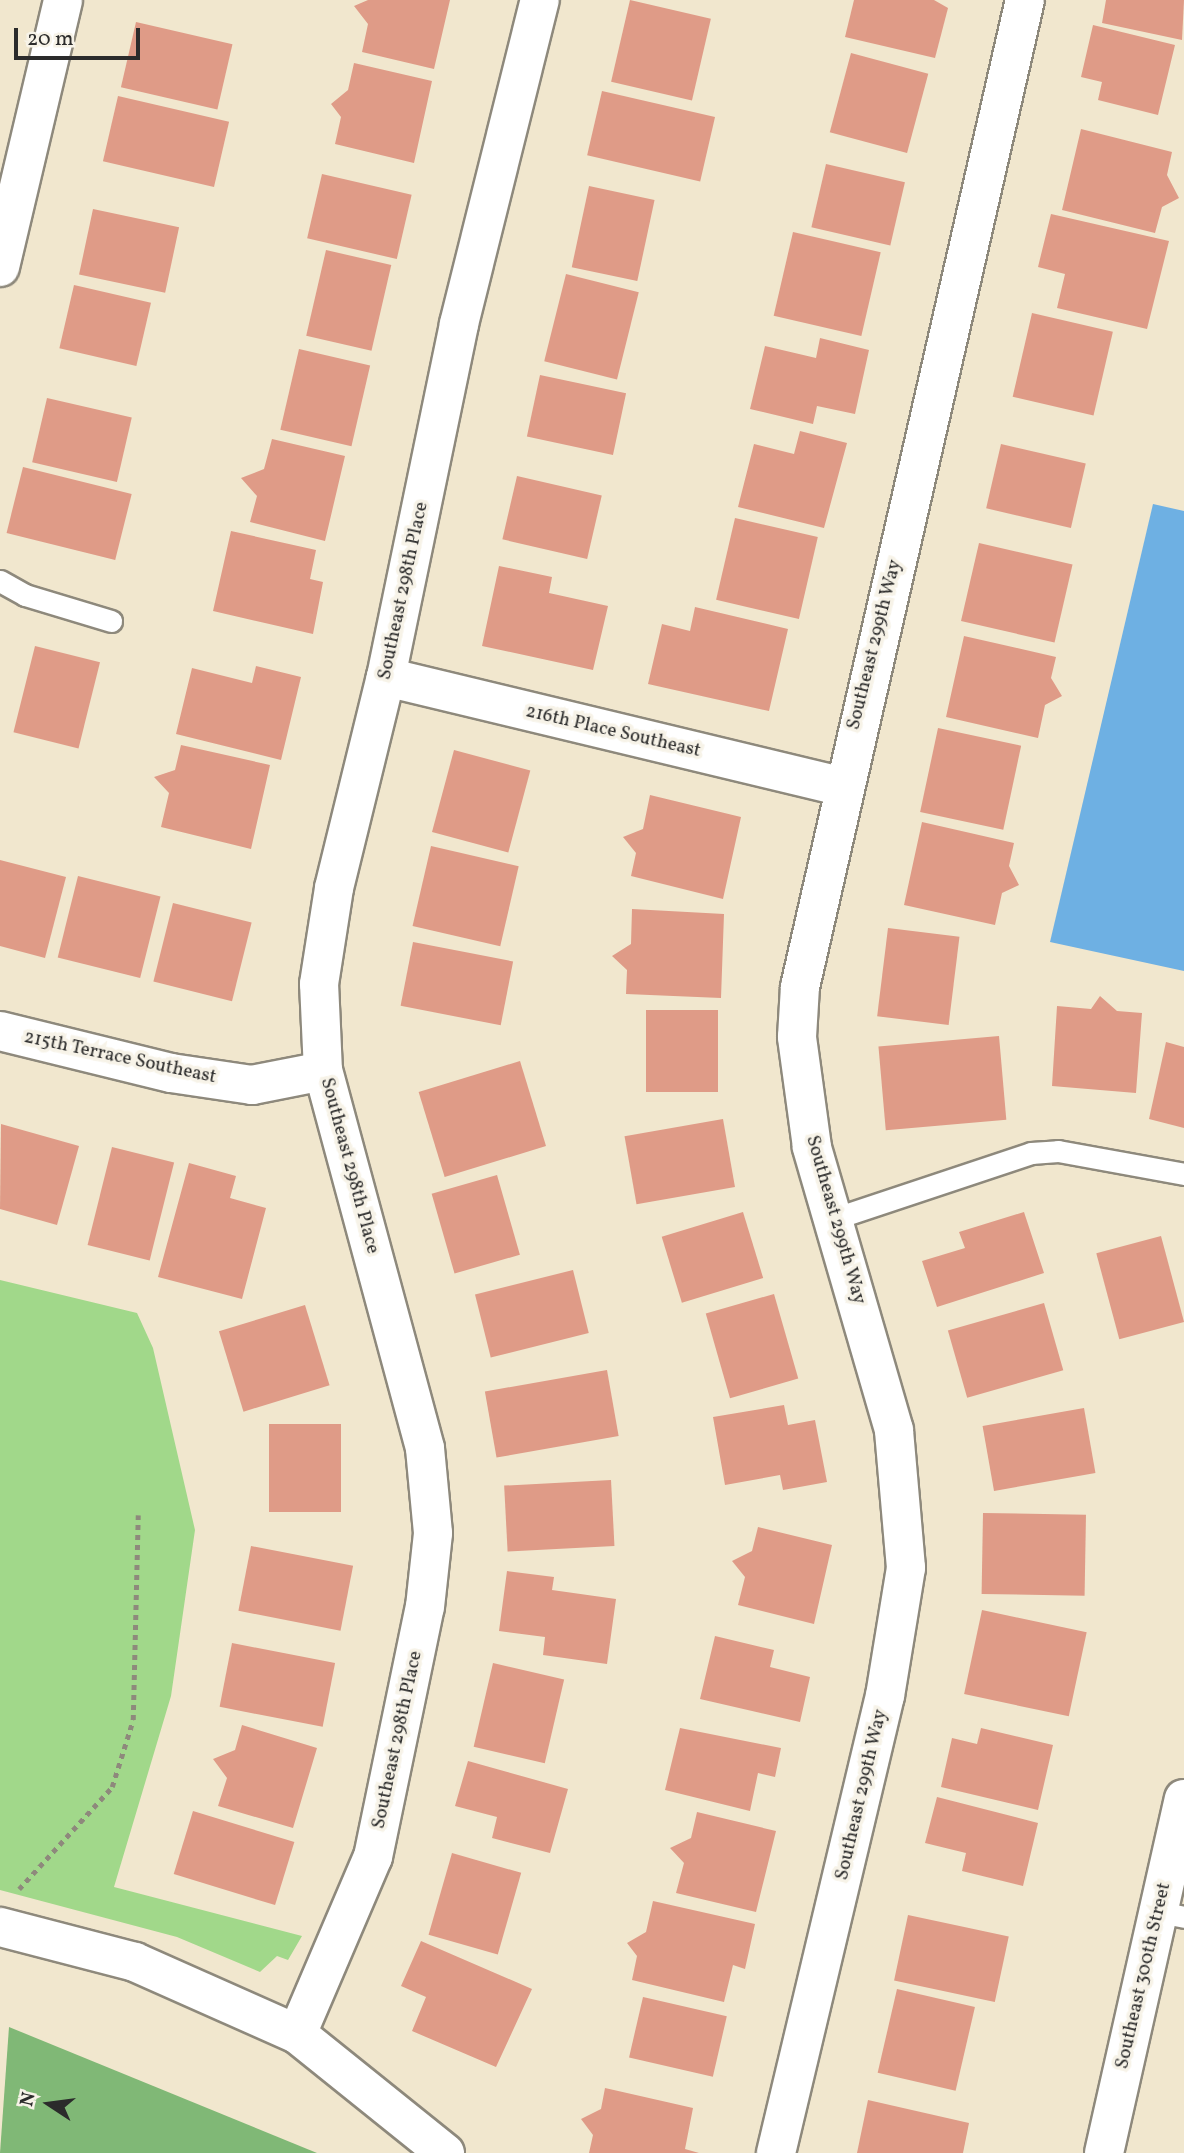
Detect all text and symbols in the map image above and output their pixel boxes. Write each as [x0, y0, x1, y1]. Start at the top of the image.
scale bar [18, 14, 144, 58]
text: 20 m [27, 25, 73, 54]
street label: Southeast 298th Place [374, 500, 434, 682]
street label: Southeast 299th Way [843, 557, 907, 733]
street label: 216th Place Southeast [523, 701, 703, 763]
street label: 215th Terrace Southeast [21, 1026, 219, 1090]
street label: Southeast 298th Place [315, 1075, 383, 1257]
street label: Southeast 299th Way [800, 1133, 870, 1307]
street label: Southeast 298th Place [368, 1649, 428, 1831]
street label: Southeast 299th Way [831, 1707, 893, 1883]
street label: Southeast 300th Street [1111, 1881, 1177, 2071]
north arrow [14, 2069, 84, 2139]
text: N [14, 2090, 43, 2109]

